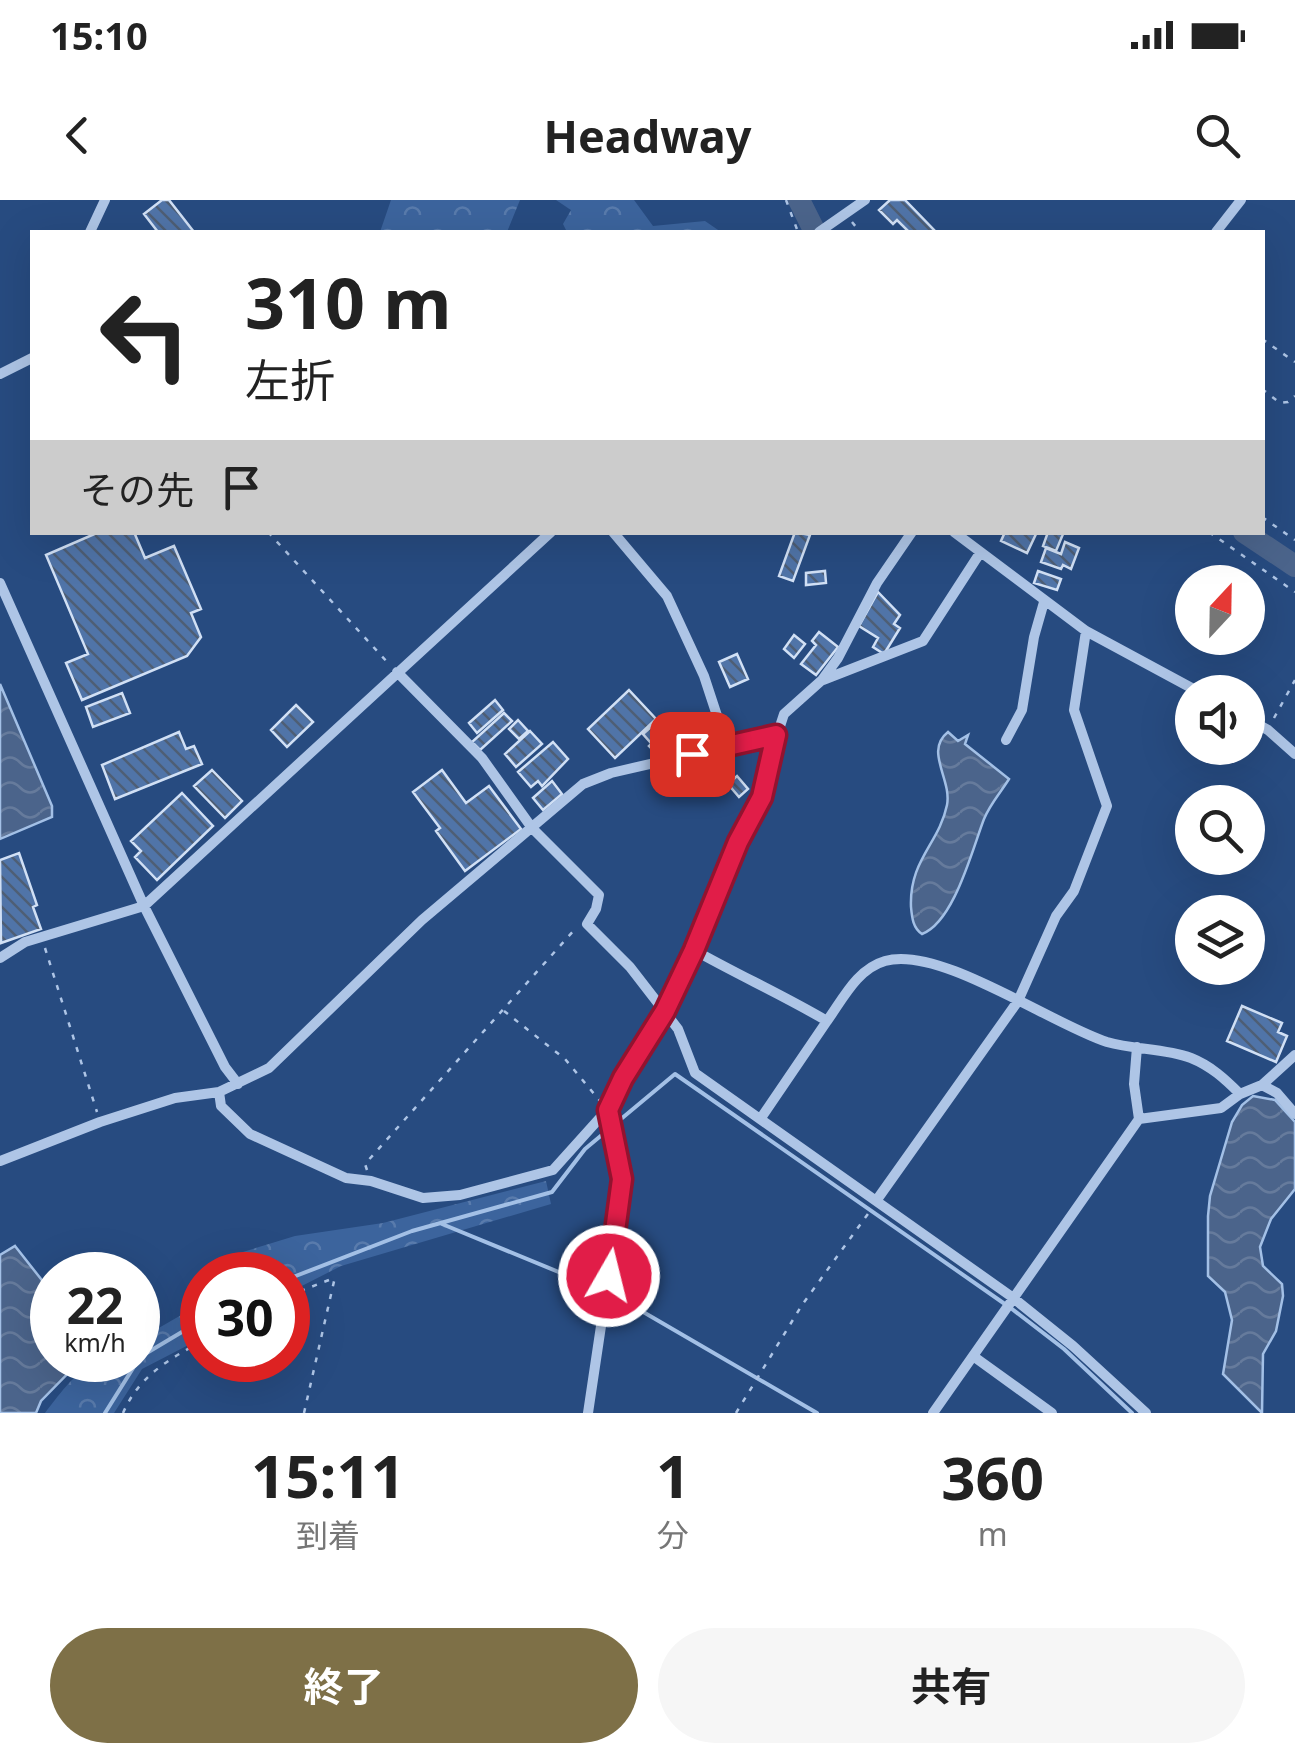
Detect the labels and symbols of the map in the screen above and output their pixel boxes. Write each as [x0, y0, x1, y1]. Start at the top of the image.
north arrow [1175, 565, 1265, 655]
pin [650, 712, 735, 797]
position arrow [557, 1224, 661, 1328]
speed limit sign: 30 [180, 1252, 310, 1382]

